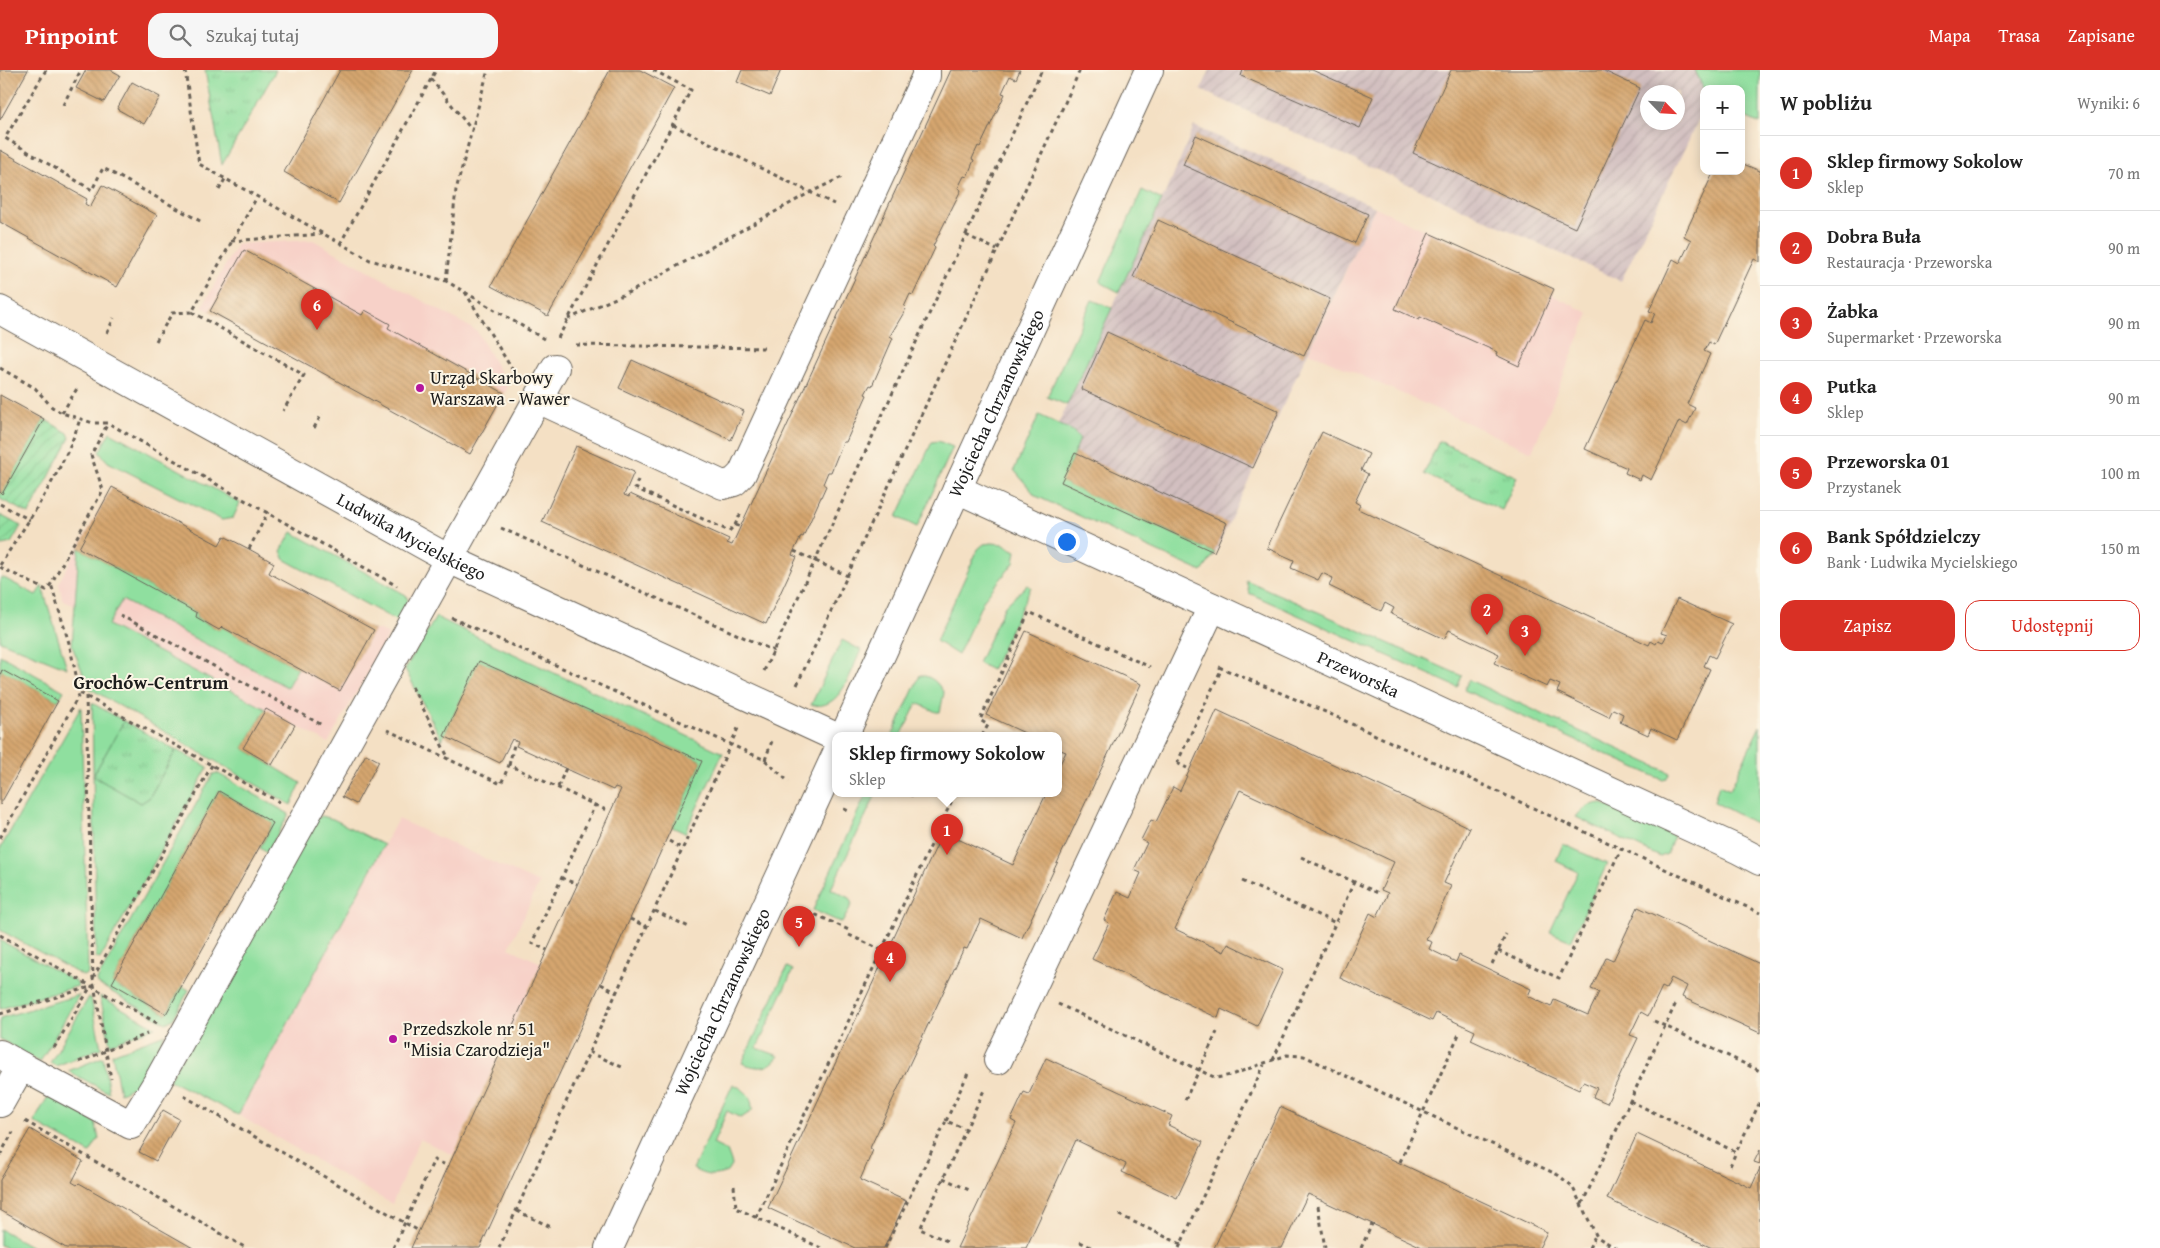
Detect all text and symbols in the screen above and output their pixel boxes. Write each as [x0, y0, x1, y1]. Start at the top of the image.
search box [148, 13, 498, 58]
text: Pinpoint [25, 18, 118, 53]
icon: search [166, 21, 194, 49]
text: Szukaj tutaj [206, 21, 299, 49]
text: Mapa [1929, 22, 1970, 49]
text: Trasa [1998, 22, 2040, 49]
text: Zapisane [2068, 22, 2135, 49]
north arrow [1640, 85, 1685, 130]
map controls [1700, 85, 1745, 175]
button: + [1700, 85, 1745, 130]
text: W pobliżu [1780, 87, 1872, 118]
text: Wyniki: 6 [2077, 91, 2140, 115]
button: − [1700, 130, 1745, 175]
text: Sklep firmowy Sokolow [1827, 147, 2023, 175]
text: 1 [1792, 161, 1800, 185]
text: 70 m [2108, 161, 2140, 185]
text: Sklep [1827, 175, 1864, 199]
text: Dobra Buła [1827, 222, 1921, 250]
text: 2 [1792, 236, 1800, 260]
text: 90 m [2108, 236, 2140, 260]
text: Restauracja · Przeworska [1827, 250, 1992, 274]
pin: 6 [301, 289, 333, 330]
text: Żabka [1827, 297, 1878, 325]
street label: Wojciecha Chrzanowskiego [941, 305, 1051, 501]
text: 3 [1792, 311, 1800, 335]
text: 90 m [2108, 311, 2140, 335]
text: Supermarket · Przeworska [1827, 325, 2002, 349]
place label: Urząd Skarbowy Warszawa - Wawer [430, 364, 571, 412]
text: Putka [1827, 372, 1877, 400]
marker: Urząd Skarbowy Warszawa - Wawer [414, 382, 426, 394]
text: 4 [1792, 386, 1800, 410]
text: 90 m [2108, 386, 2140, 410]
text: Sklep [1827, 400, 1864, 424]
text: Przeworska 01 [1827, 447, 1950, 475]
text: 5 [1792, 461, 1800, 485]
text: 100 m [2100, 461, 2140, 485]
text: Przystanek [1827, 475, 1901, 499]
street label: Ludwika Mycielskiego [332, 485, 491, 587]
text: Bank Spółdzielczy [1827, 522, 1980, 550]
your location [1054, 529, 1080, 555]
text: 6 [1792, 536, 1800, 560]
text: 150 m [2100, 536, 2140, 560]
text: Bank · Ludwika Mycielskiego [1827, 550, 2018, 574]
pin: 2 [1471, 594, 1503, 635]
button: Zapisz [1780, 600, 1955, 651]
button: Udostępnij [1965, 600, 2140, 651]
pin: 3 [1509, 615, 1541, 656]
street label: Przeworska [1313, 643, 1404, 705]
district label: Grochów-Centrum [74, 668, 229, 696]
popup [832, 732, 1062, 797]
text: Sklep firmowy Sokolow [849, 739, 1045, 767]
text: Sklep [849, 767, 886, 791]
pin: 1 [931, 814, 963, 855]
street label: Wojciecha Chrzanowskiego [667, 903, 777, 1100]
pin: 5 [783, 906, 815, 947]
pin: 4 [874, 941, 906, 982]
place label: Przedszkole nr 51 "Misia Czarodzieja" [403, 1015, 550, 1063]
marker: Przedszkole nr 51 "Misia Czarodzieja" [387, 1033, 399, 1045]

